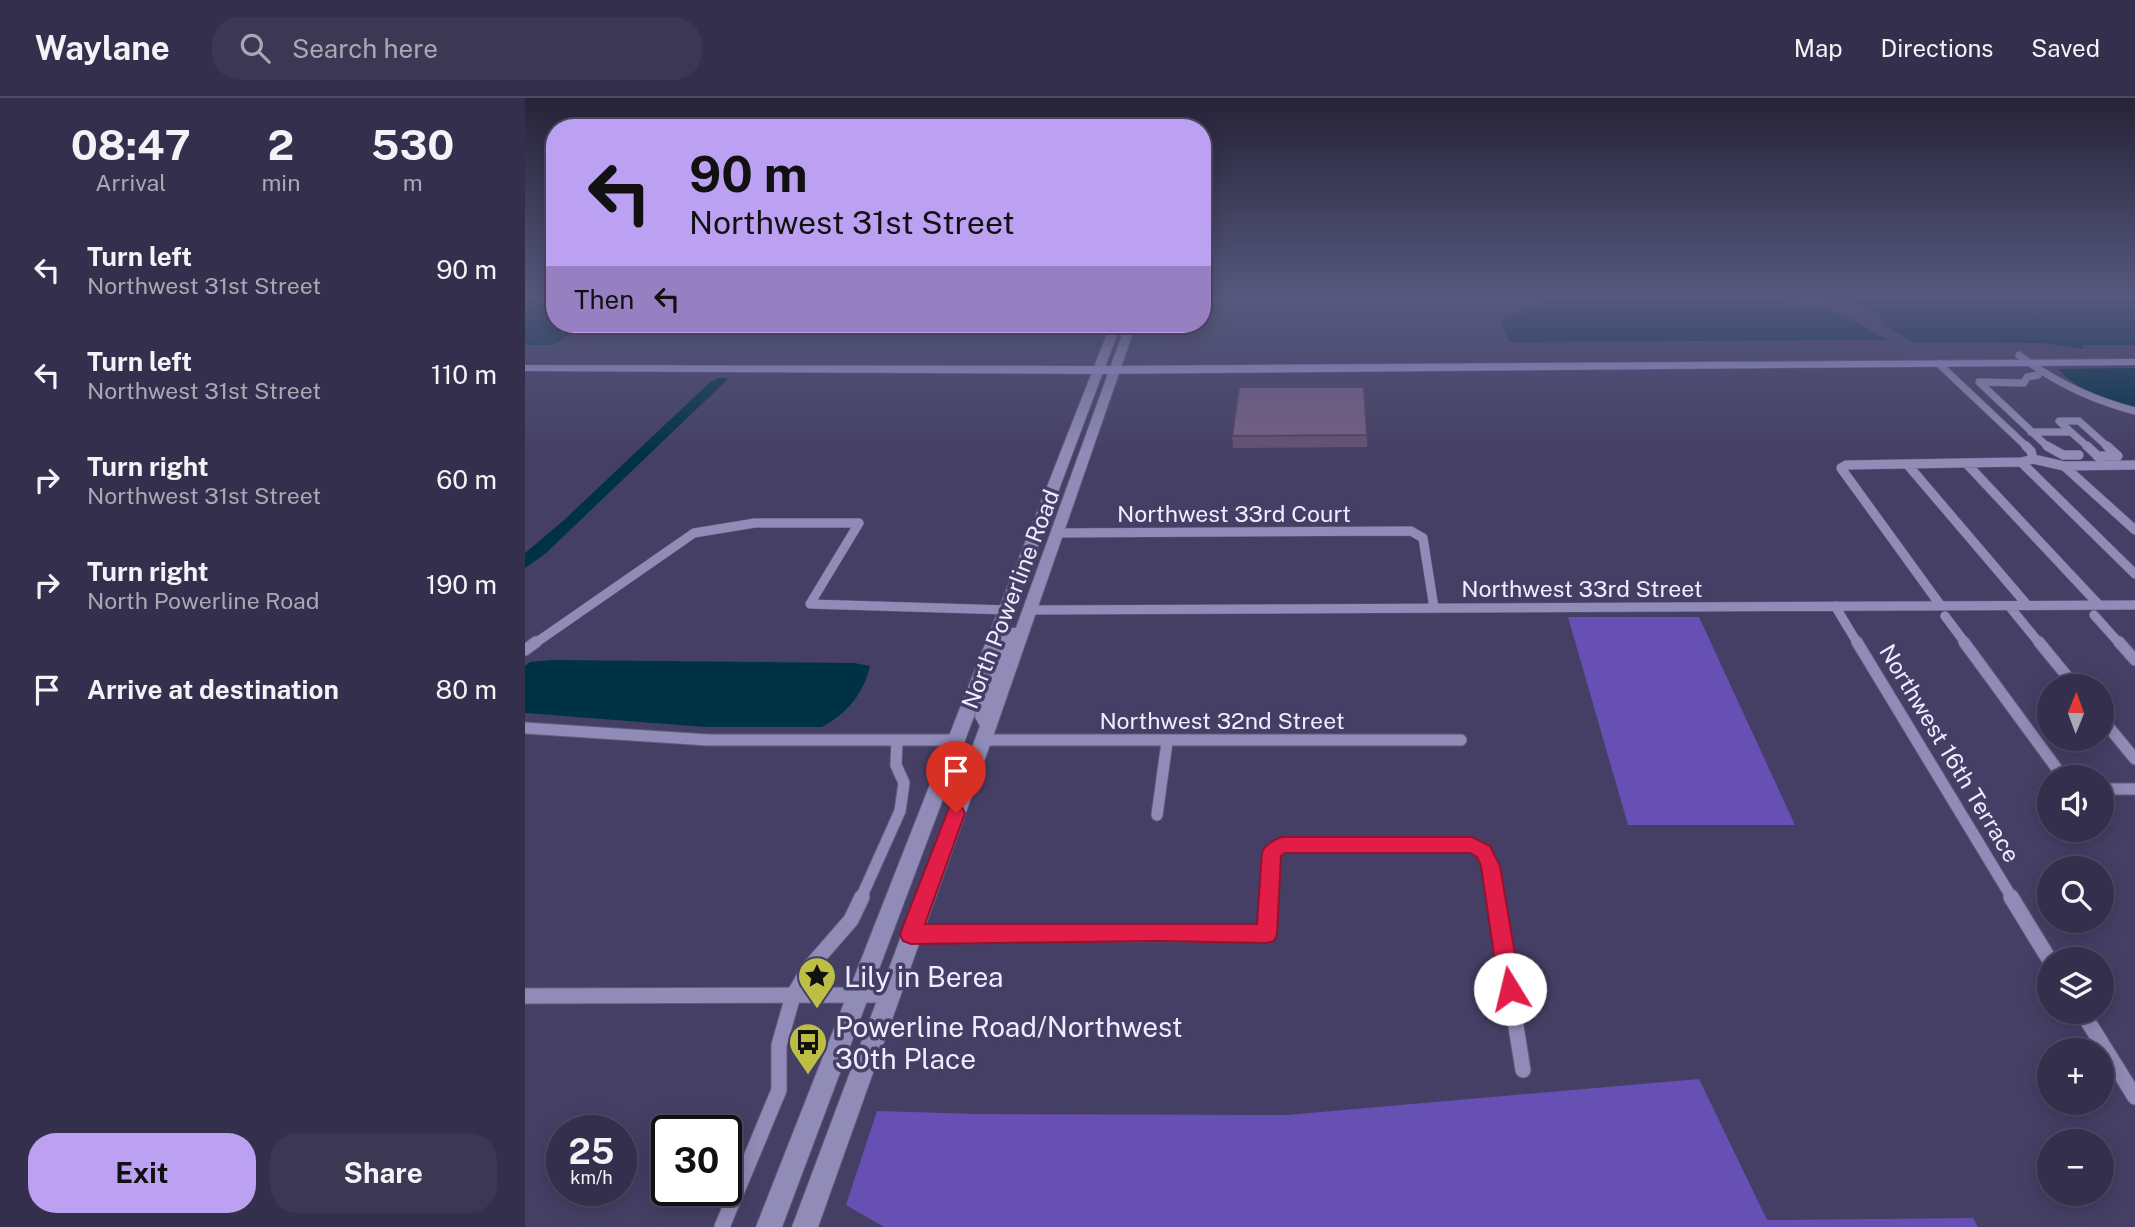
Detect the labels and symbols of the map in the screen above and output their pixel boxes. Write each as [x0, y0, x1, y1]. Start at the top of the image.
street label: North Powerline Road [956, 486, 1064, 712]
street label: Northwest 33rd Court [1117, 500, 1351, 527]
street label: Northwest 33rd Street [1461, 575, 1703, 602]
street label: Northwest 16th Terrace [1874, 639, 2026, 867]
north arrow [2037, 674, 2114, 751]
street label: Northwest 32nd Street [1099, 707, 1345, 734]
pin [926, 741, 986, 813]
position arrow [1473, 952, 1547, 1026]
place icon: Lily in Berea [796, 955, 838, 1010]
place label: Lily in Berea [844, 960, 1004, 993]
place label: Powerline Road/Northwest 30th Place [835, 1010, 1183, 1075]
bus stop icon: Powerline Road/Northwest 30th Place [787, 1021, 829, 1076]
speed limit sign: 30 [651, 1115, 742, 1206]

